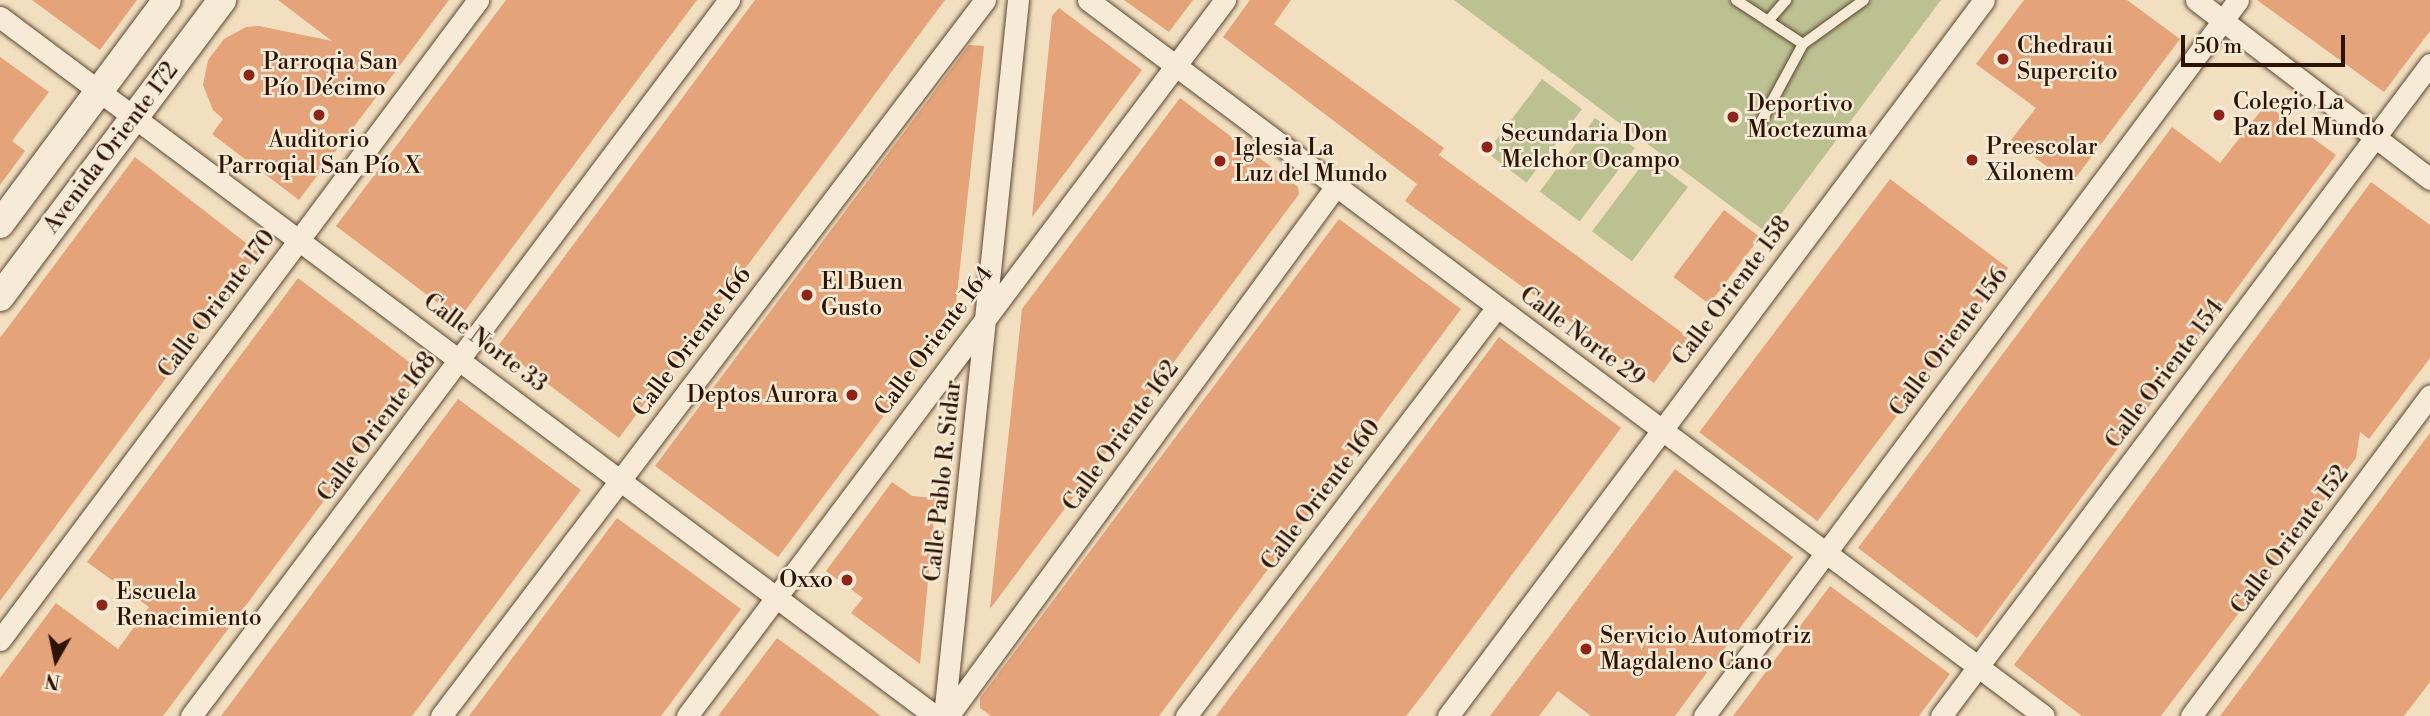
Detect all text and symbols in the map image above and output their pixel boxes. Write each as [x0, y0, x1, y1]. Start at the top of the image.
scale bar [2185, 21, 2350, 65]
place label: Chedraui Supercito [2017, 32, 2118, 86]
text: 50 m [2194, 34, 2242, 60]
place label: Parroqia San Pío Décimo [263, 48, 398, 102]
marker: Chedraui Supercito [1995, 51, 2011, 67]
street label: Avenida Oriente 172 [38, 57, 184, 239]
marker: Parroqia San Pío Décimo [241, 67, 257, 83]
place label: Colegio La Paz del Mundo [2233, 88, 2384, 142]
place label: Deportivo Moctezuma [1747, 90, 1867, 144]
marker: Auditorio Parroqial San Pío X [311, 107, 327, 123]
marker: Colegio La Paz del Mundo [2211, 107, 2227, 123]
marker: Deportivo Moctezuma [1725, 109, 1741, 125]
place label: Secundaria Don Melchor Ocampo [1501, 120, 1680, 174]
place label: Auditorio Parroqial San Pío X [218, 126, 420, 180]
place label: Preescolar Xilonem [1986, 133, 2098, 187]
place label: Iglesia La Luz del Mundo [1234, 134, 1387, 188]
marker: Secundaria Don Melchor Ocampo [1479, 139, 1495, 155]
marker: Preescolar Xilonem [1964, 152, 1980, 168]
marker: Iglesia La Luz del Mundo [1212, 153, 1228, 169]
street label: Calle Oriente 158 [1667, 211, 1797, 371]
street label: Calle Oriente 170 [152, 225, 282, 383]
street label: Calle Oriente 164 [869, 261, 999, 421]
street label: Calle Oriente 166 [627, 262, 757, 422]
street label: Calle Oriente 156 [1884, 262, 2014, 422]
place label: El Buen Gusto [821, 268, 903, 322]
street label: Calle Norte 29 [1514, 281, 1650, 393]
marker: El Buen Gusto [799, 287, 815, 303]
street label: Calle Norte 33 [418, 288, 552, 398]
street label: Calle Oriente 154 [2100, 294, 2230, 454]
street label: Calle Oriente 168 [312, 347, 442, 507]
street label: Calle Oriente 162 [1057, 355, 1185, 517]
street label: Calle Pablo R. Sidar [919, 379, 967, 583]
place label: Deptos Aurora [687, 381, 838, 409]
marker: Deptos Aurora [844, 387, 860, 403]
street label: Calle Oriente 160 [1255, 414, 1387, 576]
street label: Calle Oriente 152 [2225, 460, 2355, 620]
place label: Oxxo [779, 566, 833, 594]
marker: Oxxo [839, 572, 855, 588]
place label: Escuela Renacimiento [116, 578, 262, 632]
marker: Escuela Renacimiento [94, 597, 110, 613]
place label: Servicio Automotriz Magdaleno Cano [1600, 622, 1811, 676]
north arrow [21, 625, 91, 695]
marker: Servicio Automotriz Magdaleno Cano [1578, 641, 1594, 657]
text: N [43, 668, 62, 694]

